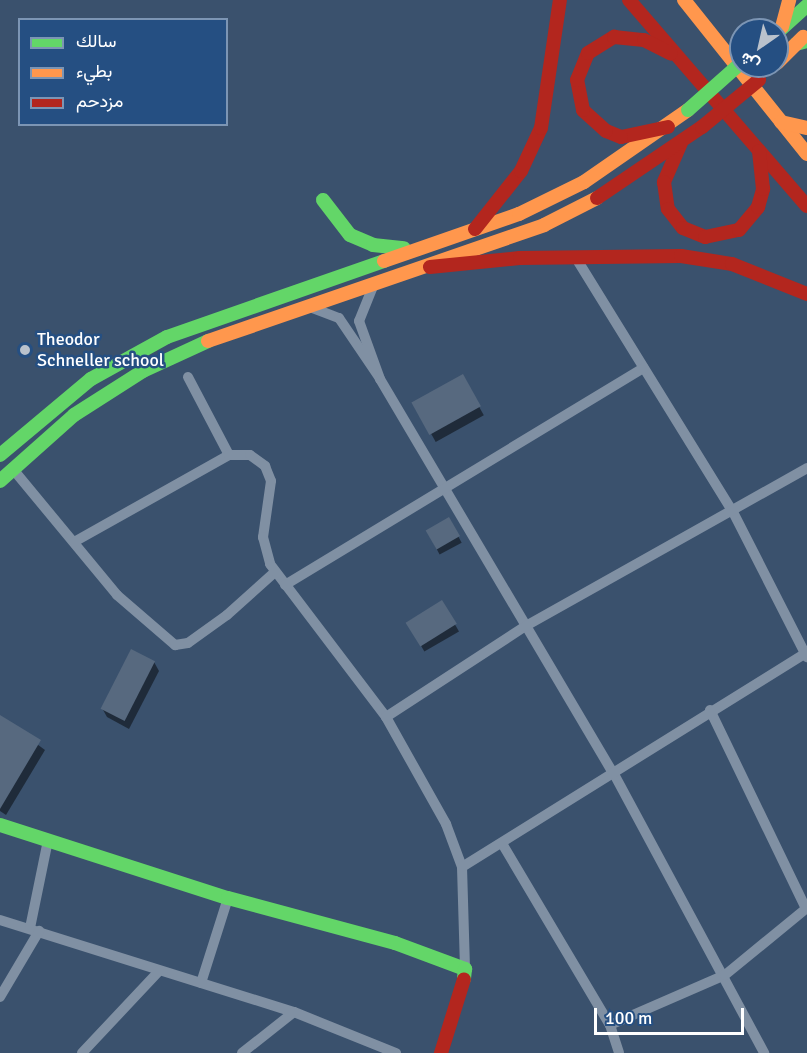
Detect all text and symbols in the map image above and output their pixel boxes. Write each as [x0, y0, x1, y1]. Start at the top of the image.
legend [18, 18, 228, 126]
north arrow [729, 18, 789, 78]
text: سالك [76, 30, 116, 52]
text: ش [736, 48, 764, 75]
text: بطيء [76, 60, 112, 82]
text: مزدحم [76, 90, 123, 112]
place label: Theodor Schneller school [37, 329, 164, 372]
marker: Theodor Schneller school [18, 343, 32, 357]
scale bar [597, 996, 747, 1034]
text: 100 m [605, 1007, 652, 1029]

